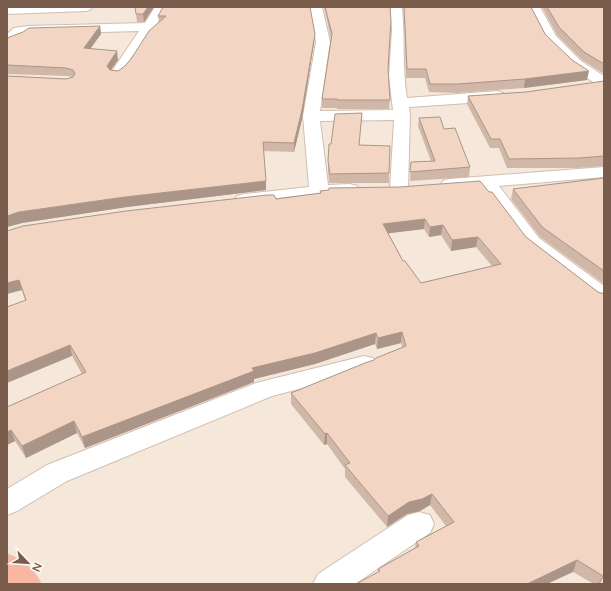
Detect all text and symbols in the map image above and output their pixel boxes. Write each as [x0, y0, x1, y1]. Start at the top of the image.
north arrow [8, 543, 48, 583]
text: N [30, 561, 45, 574]

